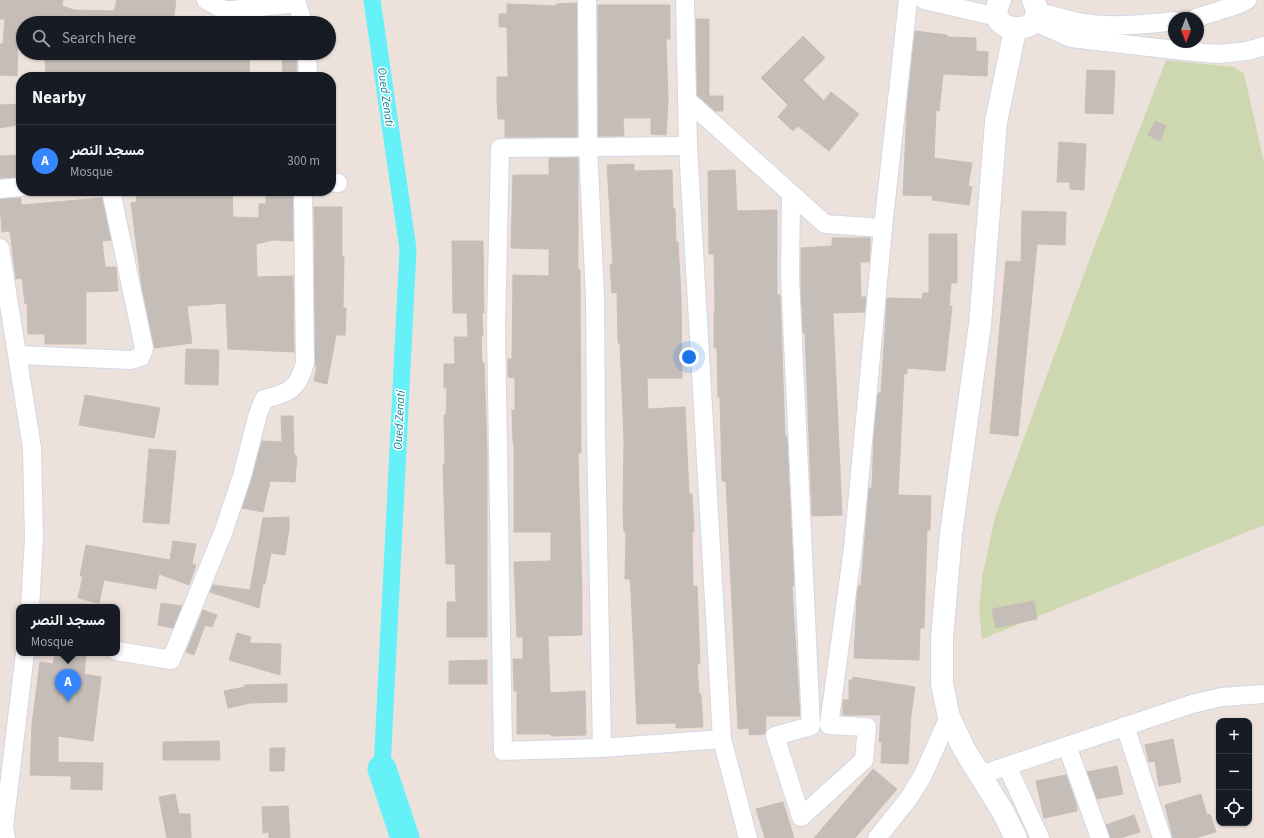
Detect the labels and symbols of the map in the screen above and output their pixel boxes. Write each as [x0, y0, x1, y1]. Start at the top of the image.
north arrow [1168, 12, 1204, 48]
water label: Oued Zenati [373, 66, 398, 128]
your location [679, 347, 699, 367]
water label: Oued Zenati [389, 390, 410, 450]
pin: A [55, 669, 81, 702]

